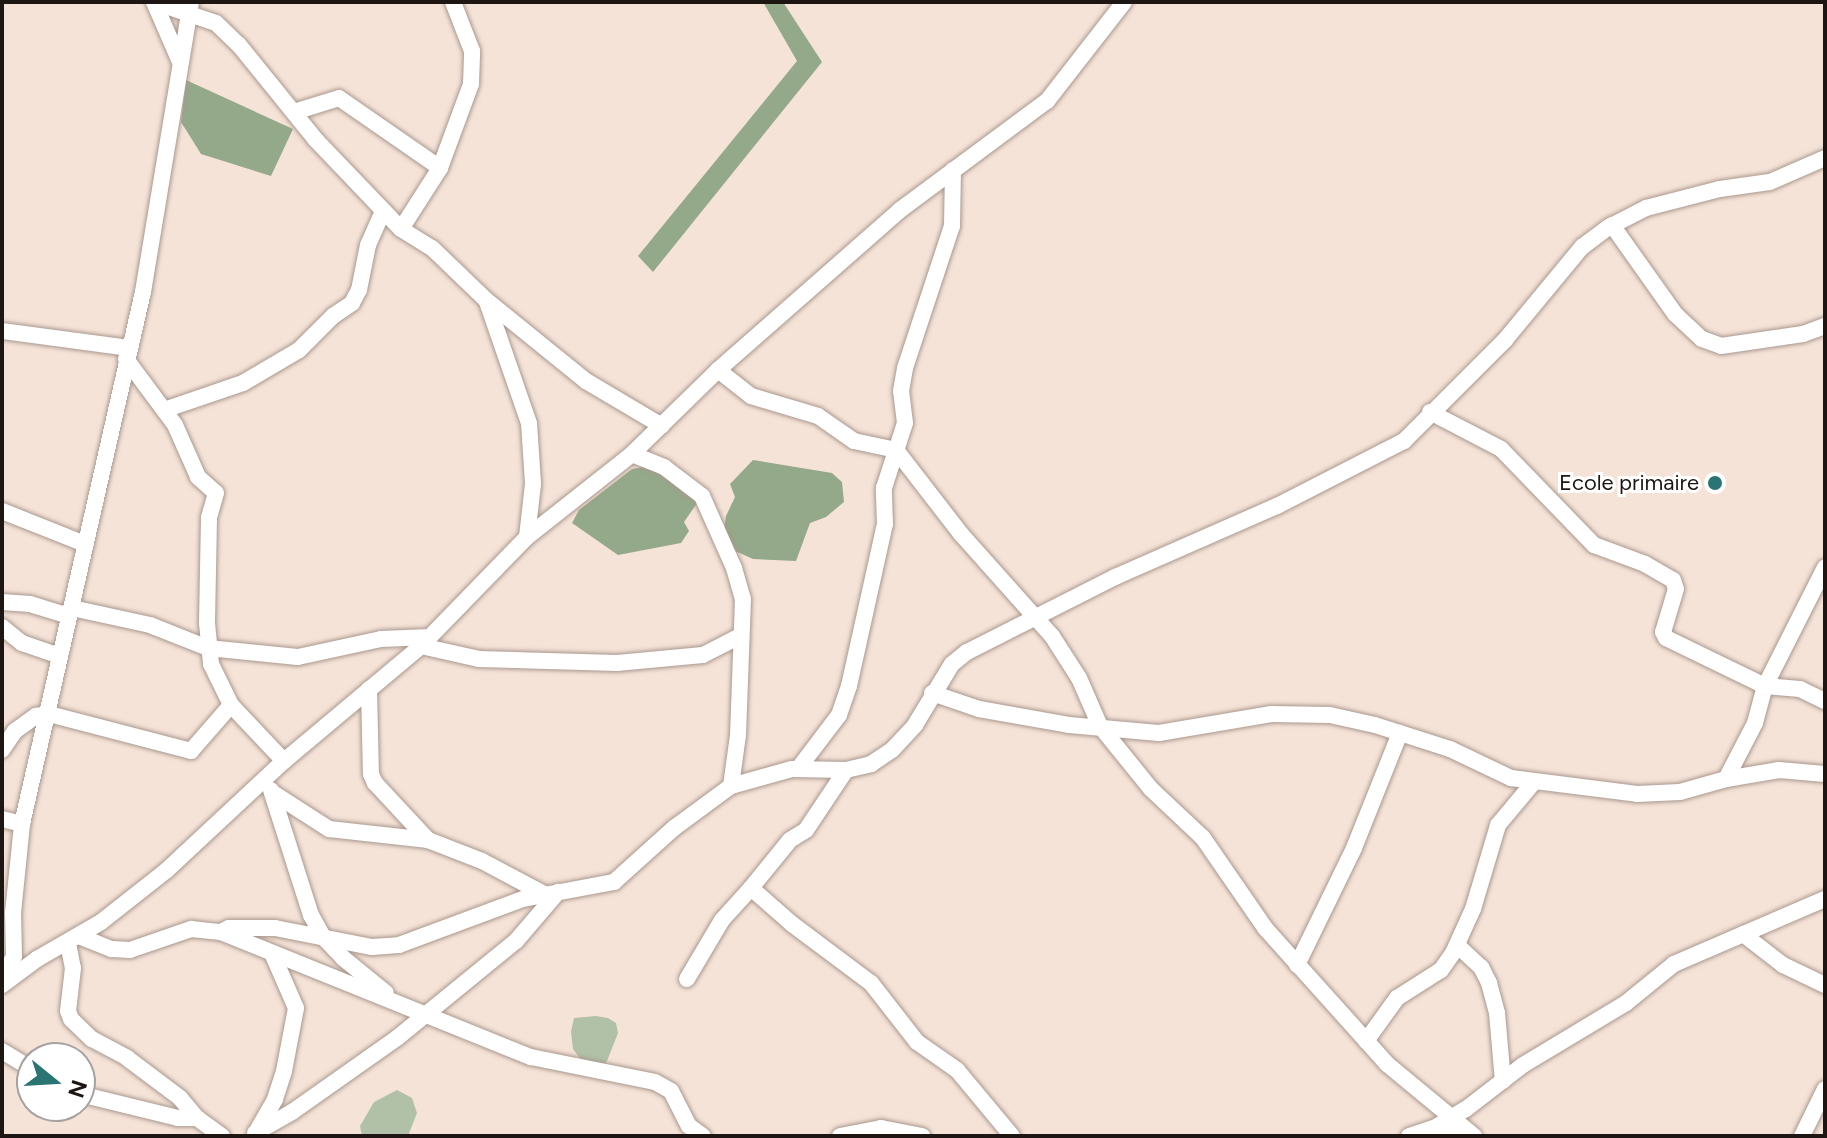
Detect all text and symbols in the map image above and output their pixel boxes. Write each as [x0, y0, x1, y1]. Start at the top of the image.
place label: Ecole primaire [1559, 470, 1699, 496]
marker: Ecole primaire [1706, 474, 1724, 492]
north arrow [16, 1042, 96, 1122]
text: N [62, 1077, 93, 1101]

